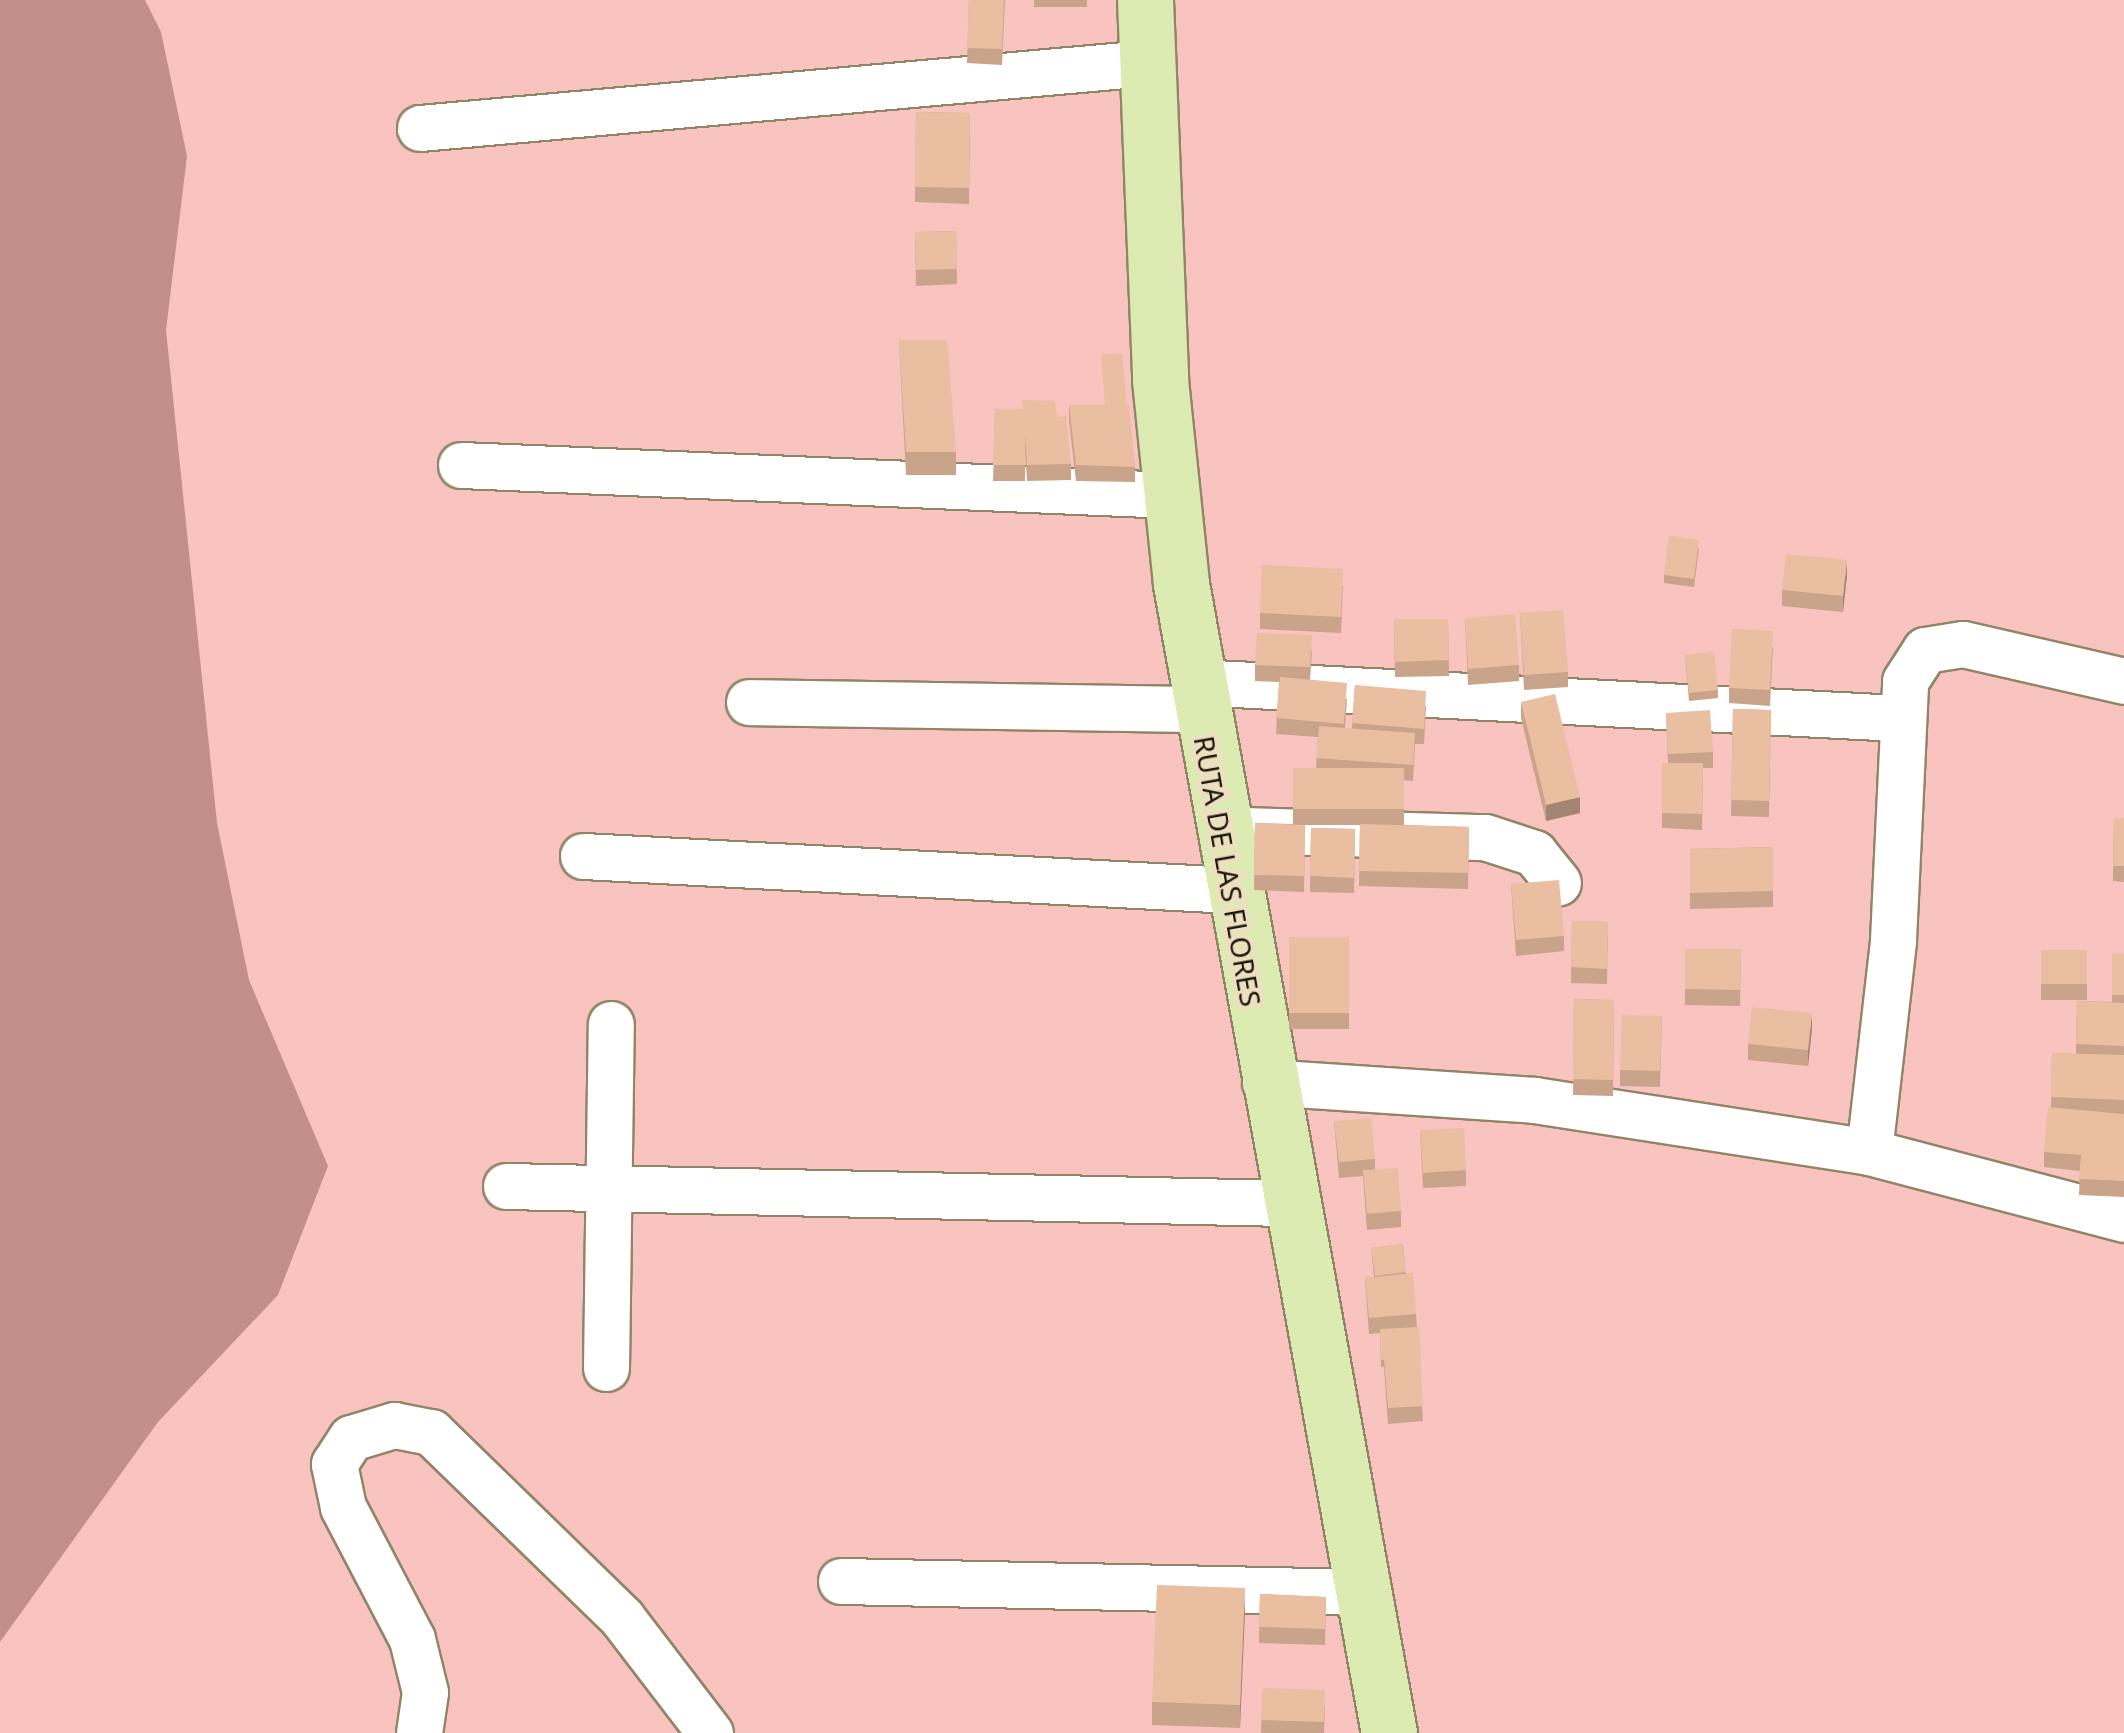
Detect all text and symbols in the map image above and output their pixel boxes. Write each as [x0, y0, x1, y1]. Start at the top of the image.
street label: RUTA DE LAS FLORES [1188, 733, 1268, 1009]

